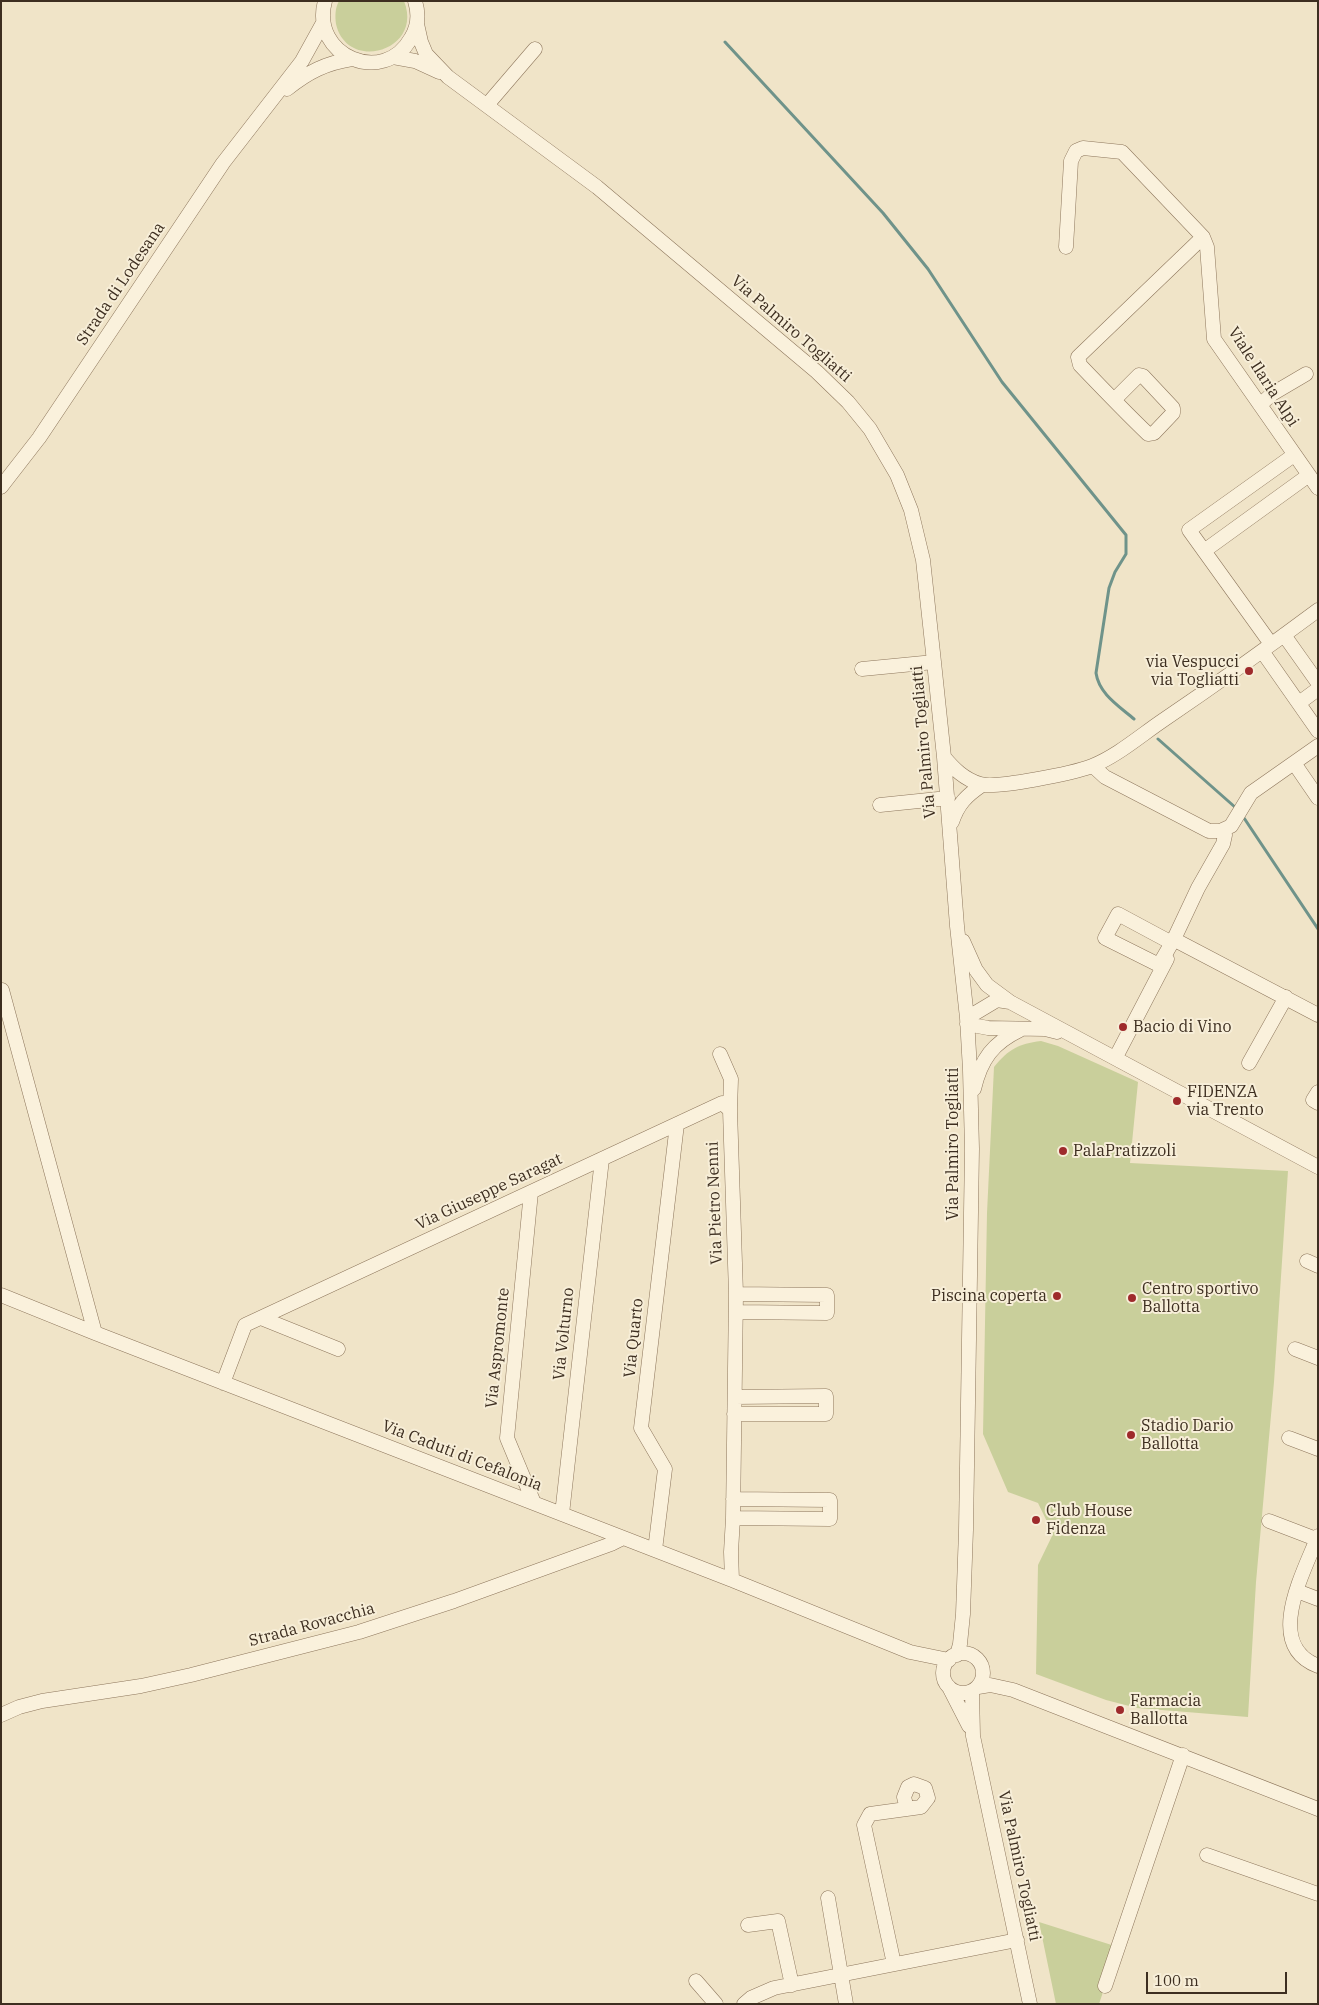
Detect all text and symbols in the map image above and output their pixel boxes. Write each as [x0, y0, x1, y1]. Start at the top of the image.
street label: Strada di Lodesana [73, 219, 169, 349]
street label: Via Palmiro Togliatti [727, 271, 855, 387]
street label: Viale Ilaria Alpi [1224, 323, 1302, 431]
place label: via Vespucci via Togliatti [1146, 652, 1239, 690]
street label: Via Palmiro Togliatti [908, 665, 940, 819]
marker: via Vespucci via Togliatti [1243, 665, 1255, 677]
place label: Bacio di Vino [1133, 1017, 1232, 1037]
marker: Bacio di Vino [1117, 1021, 1129, 1033]
street label: Via Palmiro Togliatti [943, 1067, 963, 1221]
place label: FIDENZA via Trento [1187, 1082, 1264, 1120]
marker: FIDENZA via Trento [1171, 1095, 1183, 1107]
street label: Via Pietro Nenni [703, 1141, 727, 1265]
place label: PalaPratizzoli [1073, 1141, 1176, 1161]
marker: PalaPratizzoli [1057, 1145, 1069, 1157]
street label: Via Giuseppe Saragat [413, 1150, 565, 1234]
place label: Centro sportivo Ballotta [1142, 1279, 1259, 1317]
place label: Piscina coperta [931, 1286, 1047, 1306]
street label: Via Aspromonte [482, 1287, 514, 1409]
street label: Via Volturno [550, 1287, 578, 1381]
marker: Piscina coperta [1051, 1290, 1063, 1302]
marker: Centro sportivo Ballotta [1126, 1292, 1138, 1304]
street label: Via Quarto [620, 1297, 648, 1379]
place label: Stadio Dario Ballotta [1141, 1416, 1233, 1454]
street label: Via Caduti di Cefalonia [379, 1417, 545, 1495]
marker: Stadio Dario Ballotta [1125, 1429, 1137, 1441]
place label: Club House Fidenza [1046, 1501, 1132, 1539]
marker: Club House Fidenza [1030, 1514, 1042, 1526]
street label: Strada Rovacchia [247, 1599, 377, 1651]
place label: Farmacia Ballotta [1130, 1691, 1201, 1729]
marker: Farmacia Ballotta [1114, 1704, 1126, 1716]
street label: Via Palmiro Togliatti [994, 1789, 1044, 1943]
scale bar [1149, 1962, 1290, 1994]
text: 100 m [1154, 1971, 1199, 1990]

